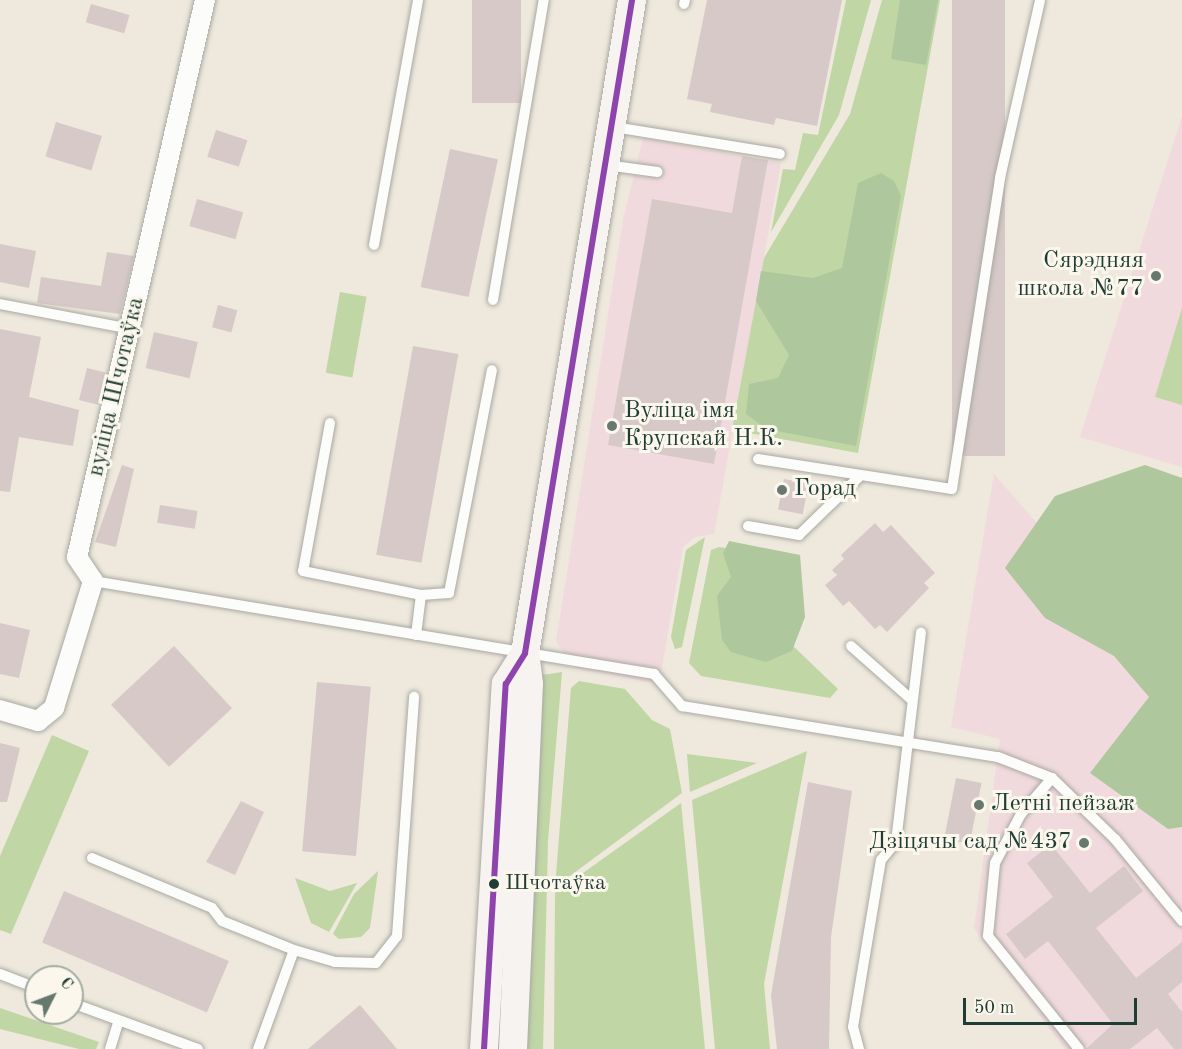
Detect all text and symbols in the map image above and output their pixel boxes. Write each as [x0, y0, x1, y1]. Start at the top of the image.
place label: Сярэдняя школа №77 [1018, 248, 1144, 304]
marker: Сярэдняя школа №77 [1149, 269, 1163, 283]
street label: вуліца Шчотаўка [82, 294, 152, 480]
place label: Вуліца імя Крупскай Н.К. [624, 398, 783, 454]
marker: Вуліца імя Крупскай Н.К. [605, 419, 619, 433]
place label: Горад [794, 476, 856, 504]
marker: Горад [775, 483, 789, 497]
place label: Летні пейзаж [991, 791, 1135, 819]
marker: Летні пейзаж [972, 798, 986, 812]
place label: Дзіцячы сад №437 [869, 829, 1072, 857]
marker: Дзіцячы сад №437 [1077, 836, 1091, 850]
place label: Шчотаўка [505, 871, 606, 897]
marker: Шчотаўка [488, 878, 500, 890]
north arrow [24, 965, 84, 1025]
text: С [56, 975, 75, 994]
scale bar [966, 986, 1140, 1024]
text: 50 m [974, 999, 1014, 1017]

